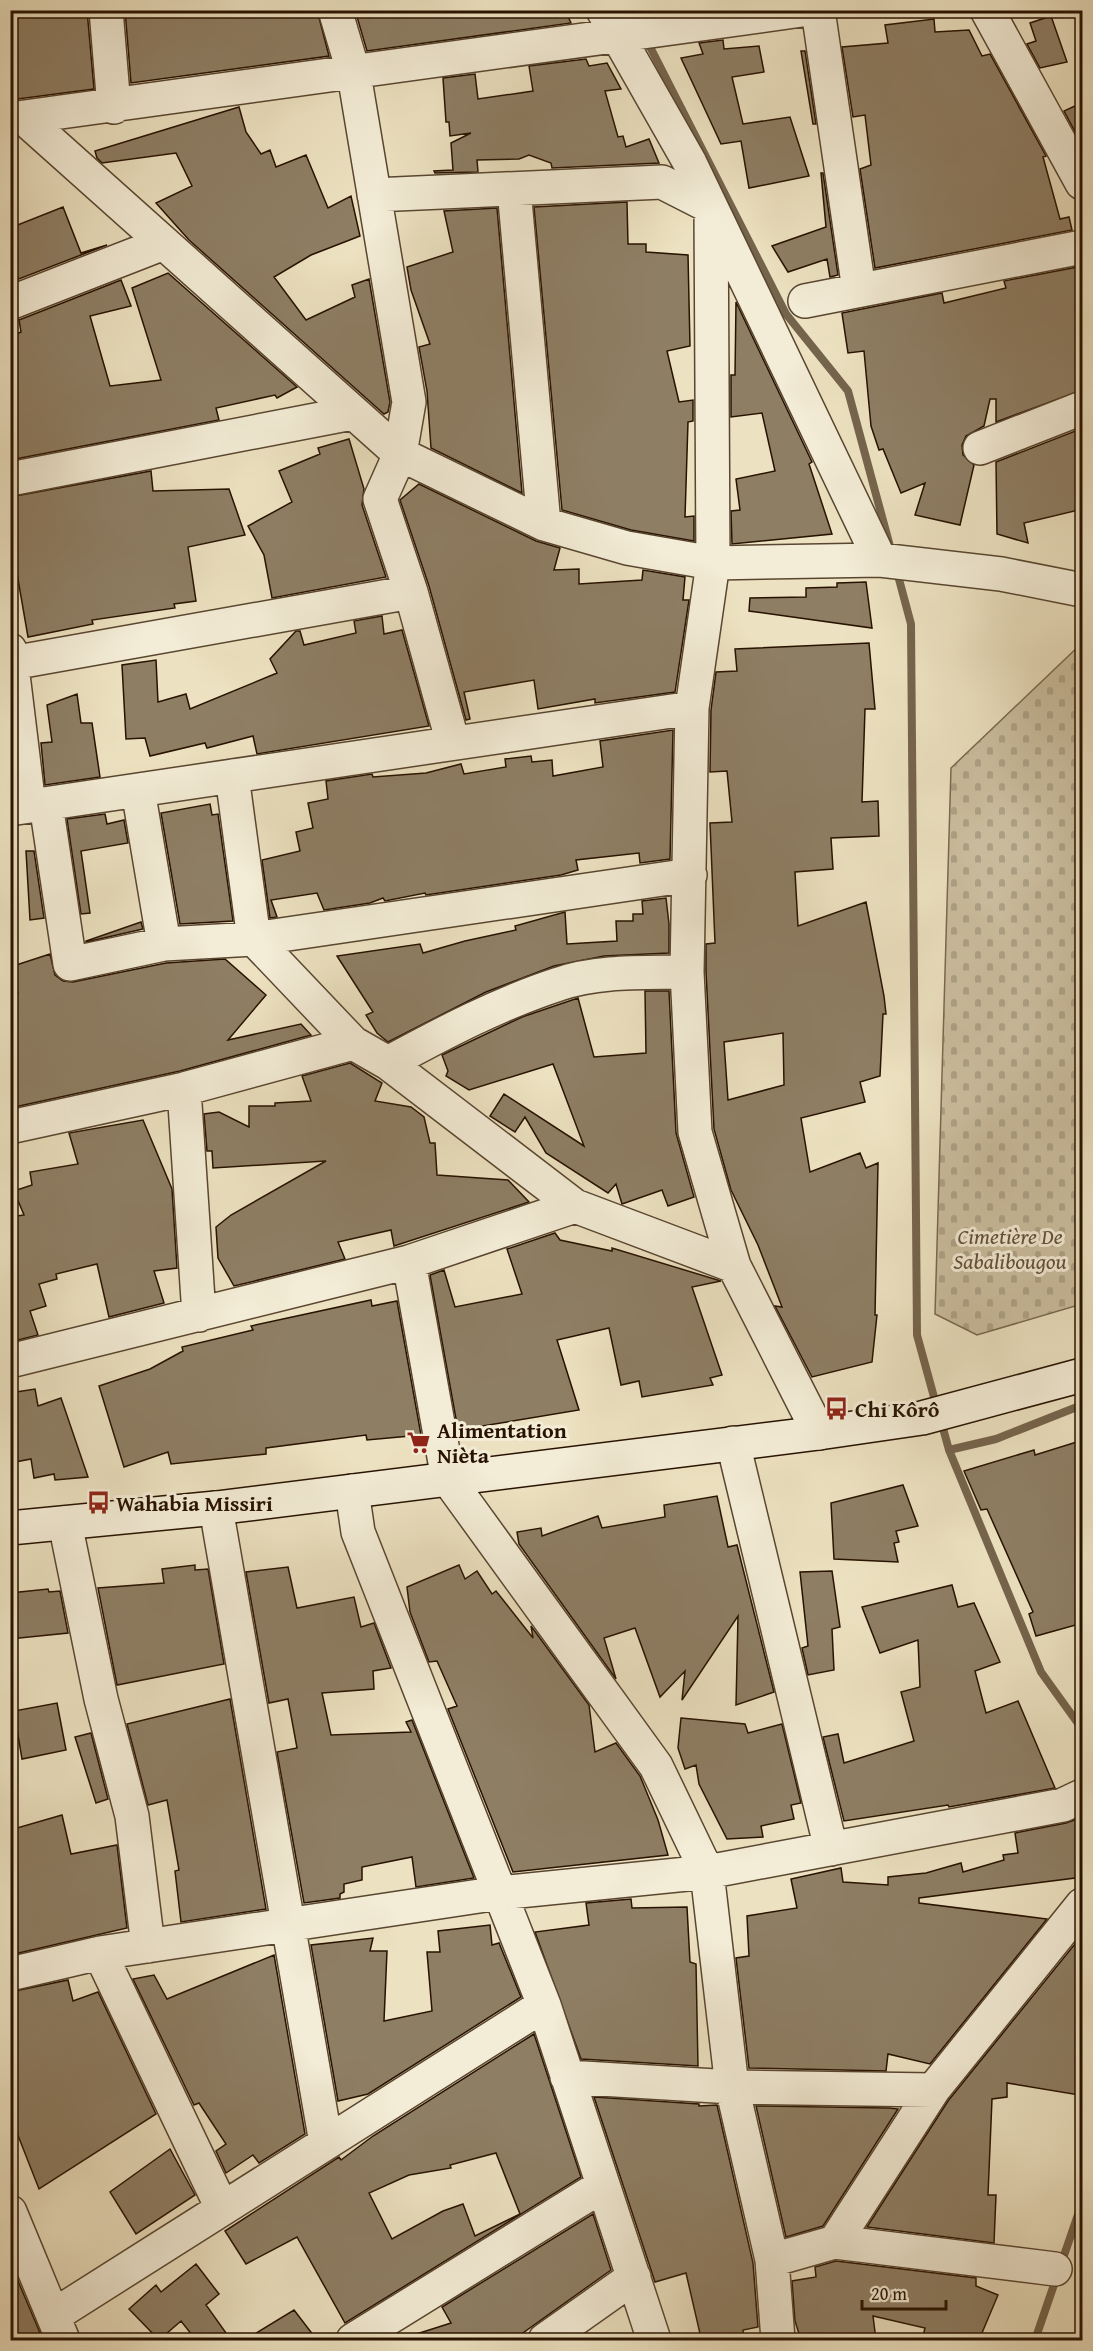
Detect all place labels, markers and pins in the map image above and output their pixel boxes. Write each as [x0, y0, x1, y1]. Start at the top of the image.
place label: Chi Kôrô [855, 1393, 940, 1425]
bus stop icon: Chi Kôrô [824, 1396, 850, 1422]
place label: Alimentation Nièta [437, 1414, 567, 1471]
supermarket icon: Alimentation Nièta [406, 1430, 432, 1456]
place label: Wahabia Missiri [116, 1487, 273, 1519]
bus stop icon: Wahabia Missiri [85, 1490, 111, 1516]

